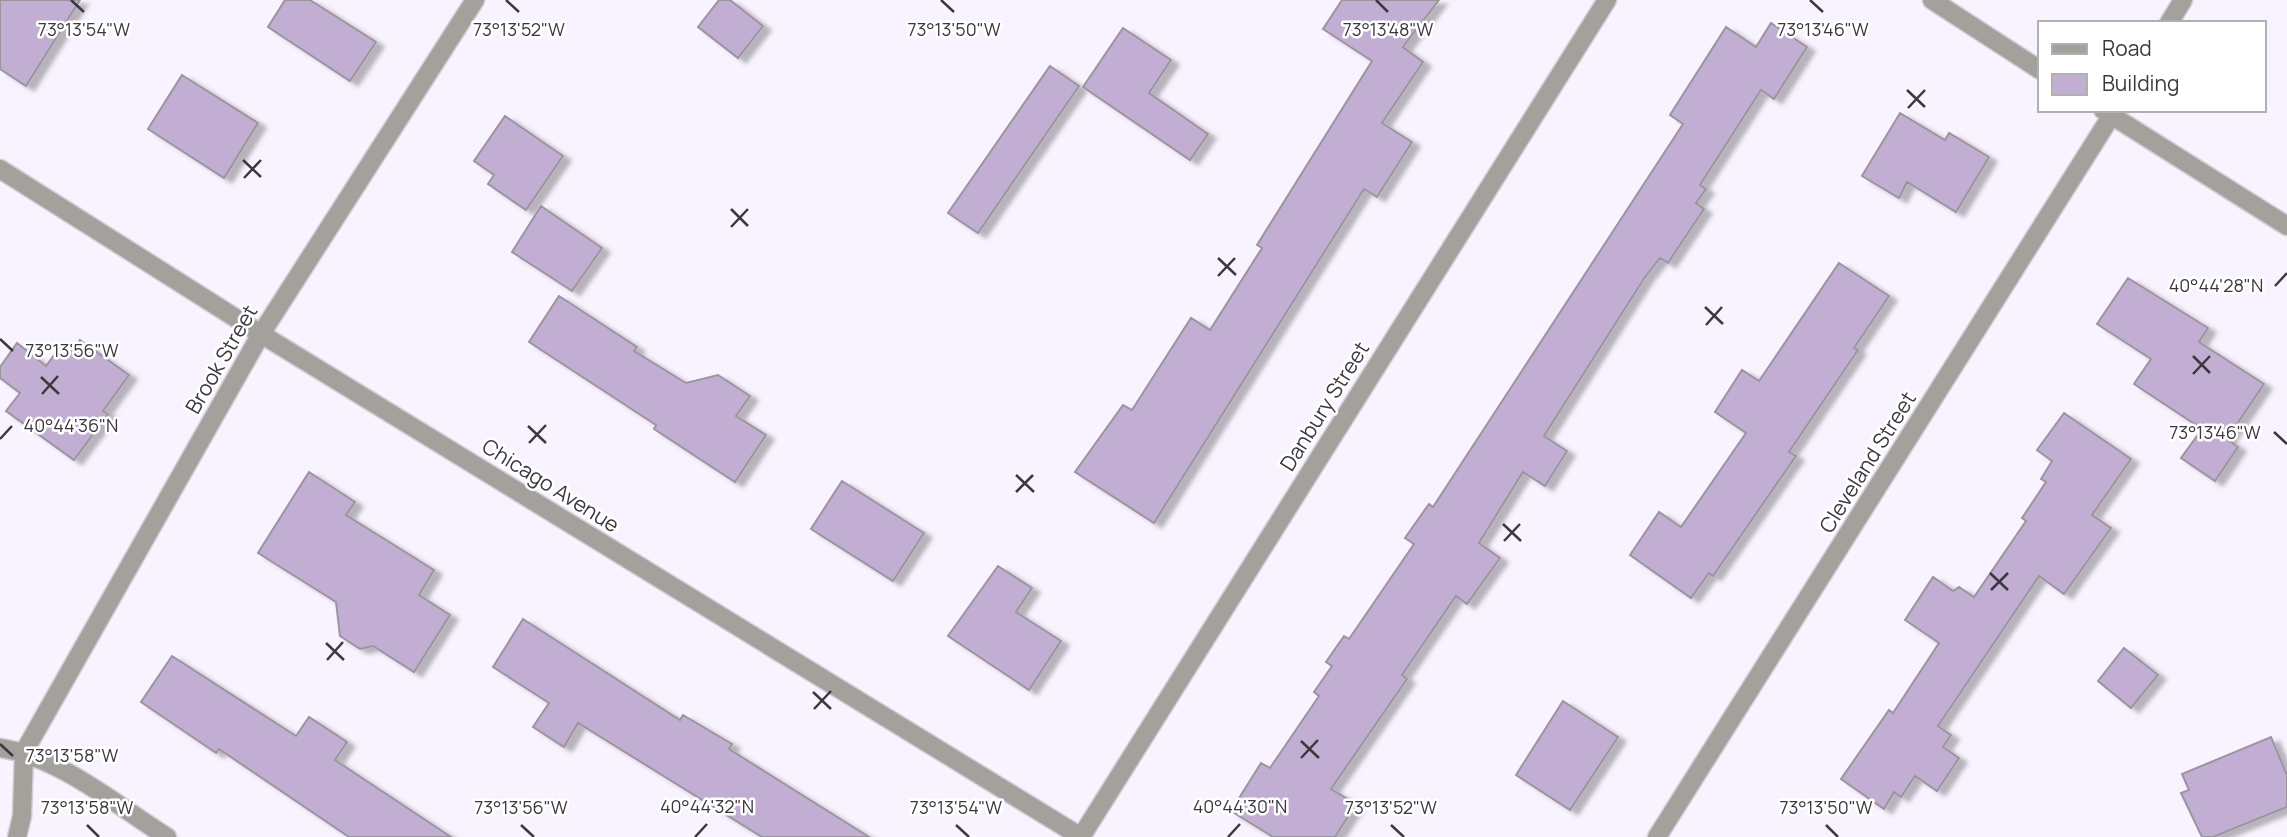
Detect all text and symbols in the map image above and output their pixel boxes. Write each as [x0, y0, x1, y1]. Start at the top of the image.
text: 73°13'54"W [38, 17, 130, 41]
text: 73°13'52"W [473, 17, 565, 41]
text: 73°13'50"W [907, 17, 1001, 41]
text: 73°13'48"W [1343, 17, 1434, 41]
text: 73°13'46"W [1777, 17, 1869, 41]
legend [2038, 21, 2266, 112]
text: Road [2102, 34, 2152, 62]
text: Building [2102, 69, 2179, 97]
text: 40°44'28"N [2169, 273, 2263, 297]
street label: Brook Street [179, 299, 263, 419]
street label: Danbury Street [1273, 336, 1375, 476]
text: 73°13'56"W [25, 338, 119, 362]
street label: Cleveland Street [1812, 386, 1922, 538]
text: 40°44'36"N [24, 413, 118, 437]
text: 73°13'46"W [2169, 420, 2261, 444]
street label: Chicago Avenue [477, 432, 625, 538]
text: 73°13'58"W [26, 743, 118, 767]
text: 40°44'32"N [660, 794, 754, 818]
text: 40°44'30"N [1193, 794, 1287, 818]
text: 73°13'58"W [41, 795, 133, 819]
text: 73°13'56"W [474, 795, 568, 819]
text: 73°13'54"W [910, 795, 1002, 819]
text: 73°13'52"W [1345, 795, 1437, 819]
text: 73°13'50"W [1779, 795, 1873, 819]

